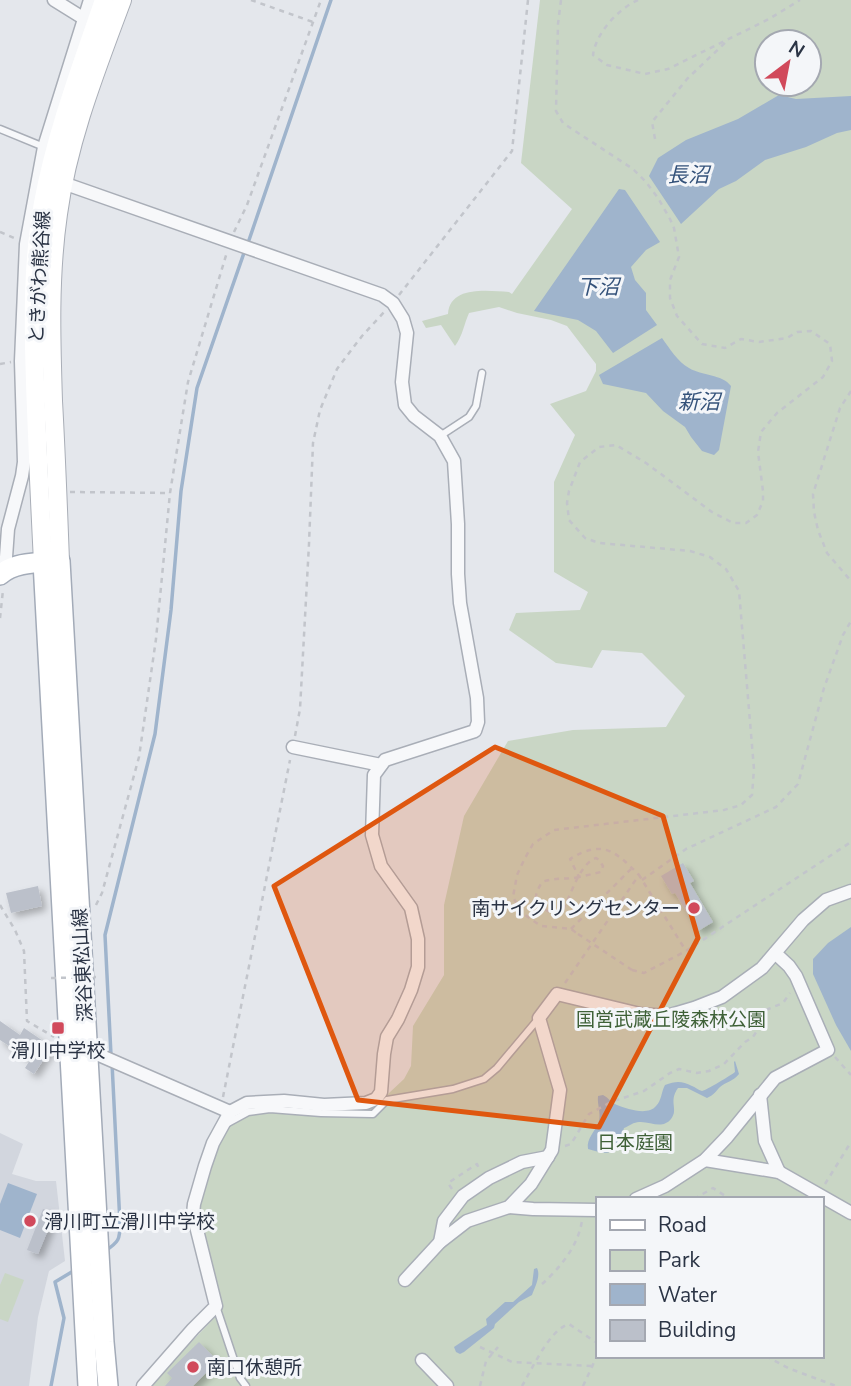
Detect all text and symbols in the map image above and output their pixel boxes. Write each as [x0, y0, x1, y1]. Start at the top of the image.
north arrow [753, 28, 823, 98]
text: N [784, 35, 809, 64]
water label: 長沼 [667, 161, 712, 189]
street label: ときがわ熊谷線 [24, 210, 56, 344]
water label: 下沼 [577, 273, 622, 301]
water label: 新沼 [678, 388, 723, 416]
place label: 南サイクリングセンター [471, 896, 680, 922]
marker: 南サイクリングセンター [686, 900, 702, 916]
street label: 深谷東松山線 [67, 907, 99, 1023]
park label: 国営武蔵丘陵森林公園 [576, 1007, 766, 1033]
marker: 滑川中学校 [50, 1020, 66, 1036]
place label: 滑川中学校 [10, 1038, 106, 1064]
park label: 日本庭園 [597, 1130, 673, 1156]
legend [596, 1197, 823, 1358]
place label: 滑川町立滑川中学校 [44, 1209, 215, 1235]
text: Road [658, 1211, 707, 1239]
marker: 滑川町立滑川中学校 [22, 1213, 38, 1229]
text: Park [658, 1246, 700, 1274]
text: Water [658, 1281, 717, 1309]
text: Building [658, 1316, 736, 1344]
place label: 南口休憩所 [207, 1355, 302, 1381]
marker: 南口休憩所 [185, 1359, 201, 1375]

